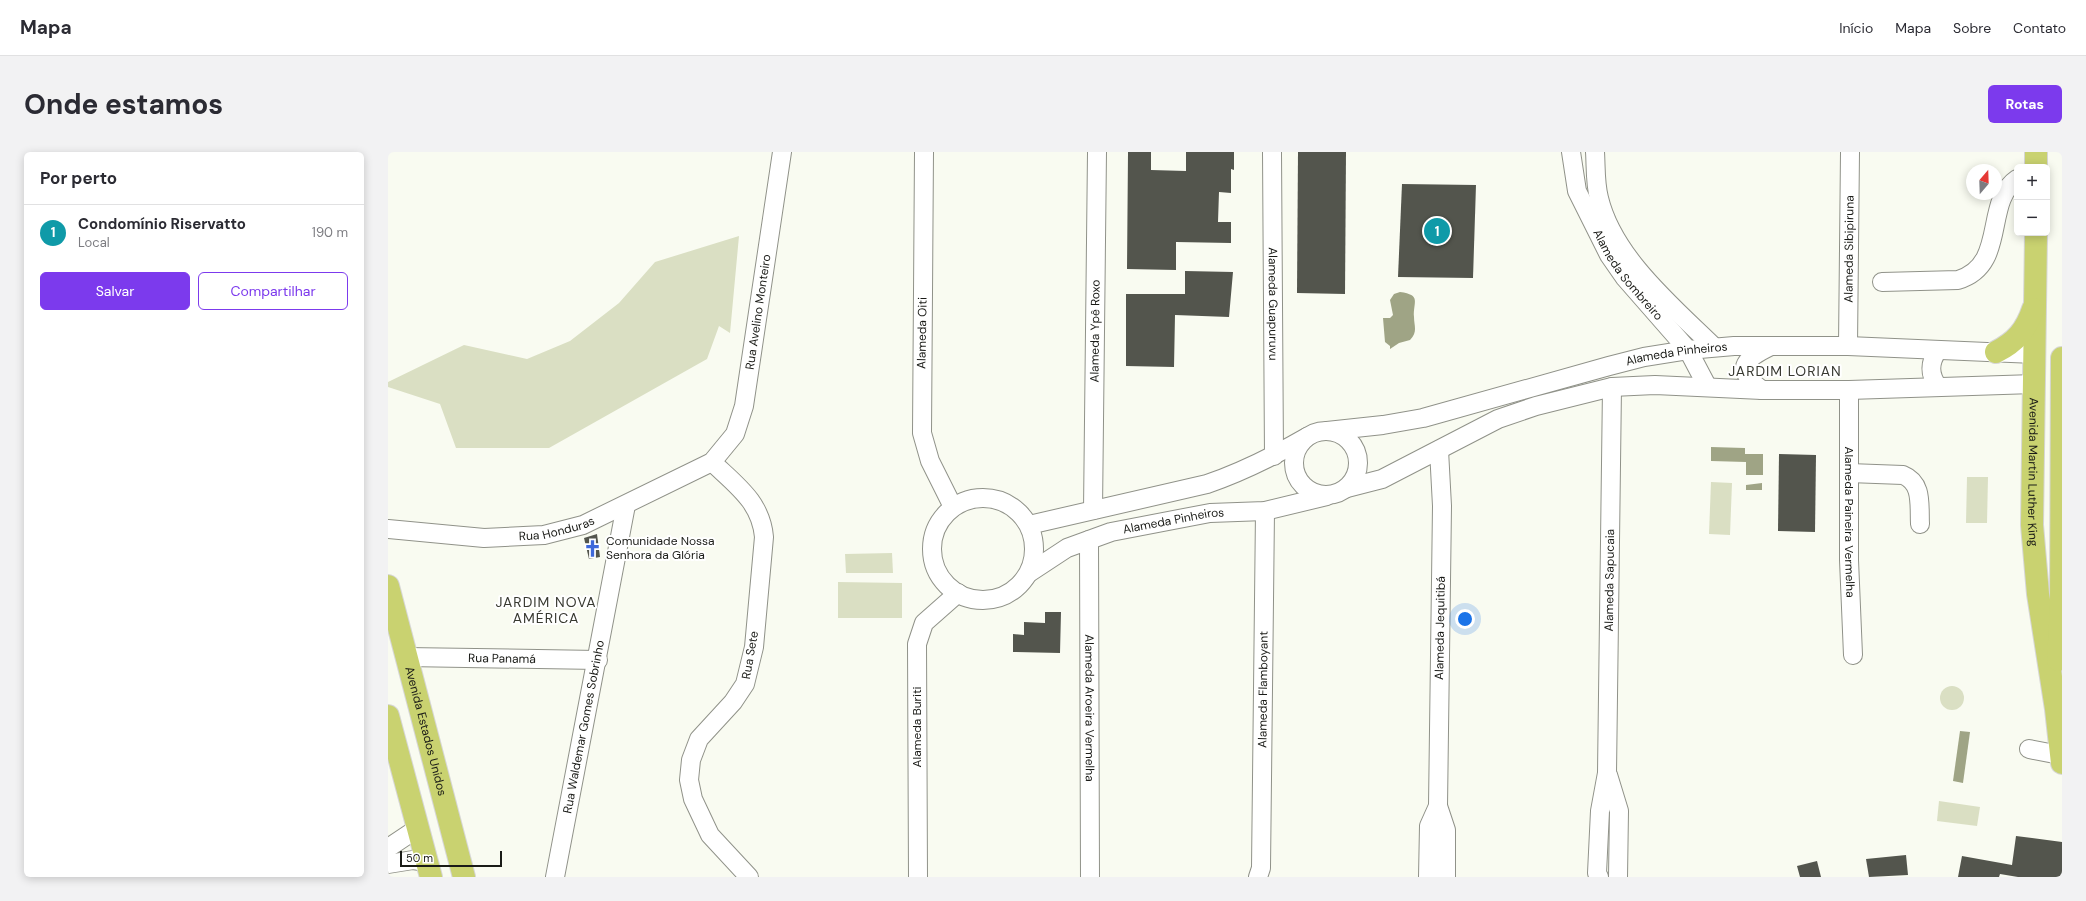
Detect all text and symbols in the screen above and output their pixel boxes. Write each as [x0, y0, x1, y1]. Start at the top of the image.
text: Mapa [20, 15, 72, 40]
text: Início [1839, 19, 1873, 37]
text: Mapa [1895, 19, 1931, 37]
text: Sobre [1953, 19, 1991, 37]
text: Contato [2013, 19, 2066, 37]
button: Rotas [1988, 85, 2062, 123]
text: Onde estamos [24, 86, 223, 123]
north arrow [1966, 164, 2002, 200]
map controls [2014, 164, 2050, 236]
button: + [2014, 164, 2050, 200]
text: Por perto [40, 167, 117, 189]
street label: Alameda Sibipiruna [1840, 195, 1858, 303]
button: − [2014, 200, 2050, 236]
text: Condomínio Riservatto [78, 214, 246, 234]
pin: 1 [1424, 216, 1450, 246]
text: 1 [51, 224, 55, 241]
text: 190 m [312, 224, 348, 241]
street label: Alameda Sombreiro [1589, 227, 1666, 324]
text: Local [78, 234, 110, 251]
street label: Alameda Guapuruvu [1265, 247, 1281, 361]
street label: Rua Avelino Monteiro [742, 253, 775, 371]
button: Salvar [40, 272, 190, 310]
button: Compartilhar [198, 272, 348, 310]
street label: Alameda Ypê Roxo [1086, 279, 1104, 383]
street label: Alameda Oiti [913, 297, 931, 369]
street label: Alameda Pinheiros [1624, 339, 1728, 369]
district label: JARDIM LORIAN [1728, 362, 1842, 380]
street label: Avenida Martin Luther King [2024, 397, 2042, 547]
street label: Alameda Paineira Vermelha [1841, 446, 1859, 598]
street label: Alameda Pinheiros [1122, 504, 1225, 538]
street label: Rua Honduras [518, 513, 597, 544]
street label: Alameda Sapucaia [1601, 529, 1618, 632]
place label: Comunidade Nossa Senhora da Glória [606, 533, 715, 563]
church icon: Comunidade Nossa Senhora da Glória [583, 538, 603, 558]
street label: Alameda Jequitibá [1431, 576, 1449, 680]
district label: JARDIM NOVA AMÉRICA [495, 593, 597, 627]
your location [1455, 609, 1475, 629]
street label: Rua Sete [738, 629, 762, 680]
street label: Alameda Flamboyant [1254, 631, 1272, 748]
street label: Alameda Aroeira Vermelha [1081, 634, 1098, 782]
street label: Rua Waldemar Gomes Sobrinho [559, 639, 608, 815]
street label: Rua Panamá [468, 650, 536, 667]
street label: Avenida Estados Unidos [401, 665, 450, 798]
street label: Alameda Buriti [909, 686, 925, 767]
scale bar [400, 849, 502, 868]
text: 50 m [406, 851, 433, 865]

